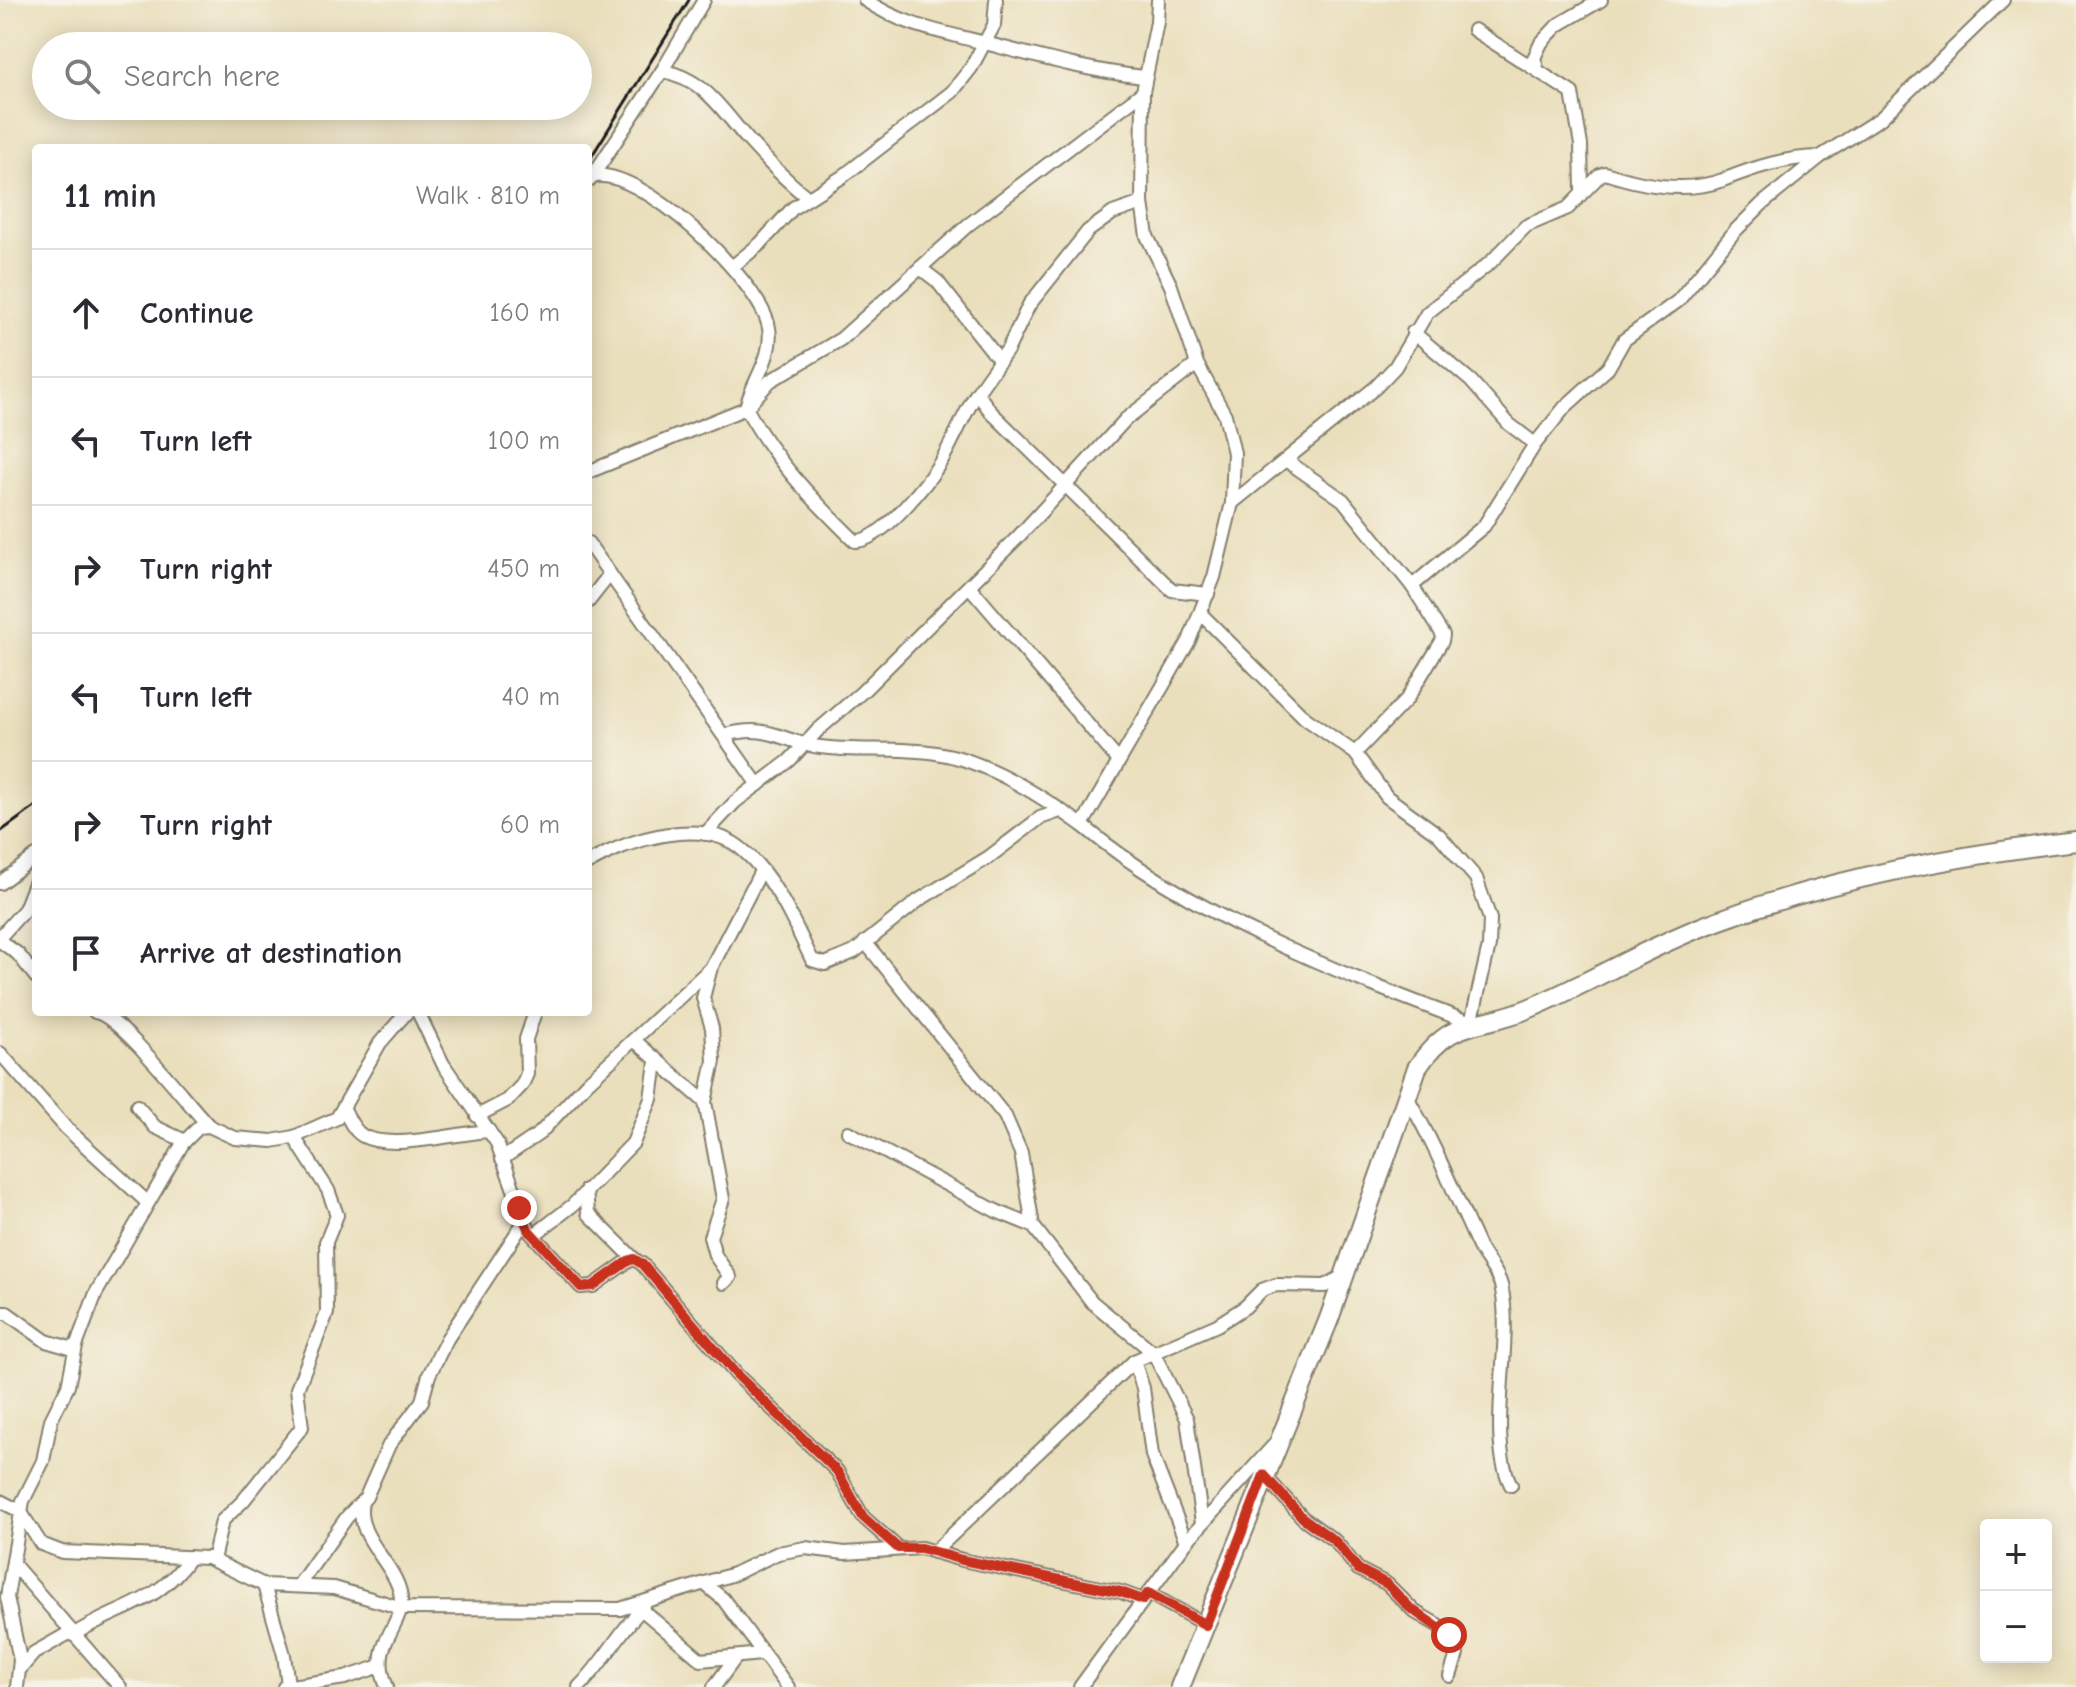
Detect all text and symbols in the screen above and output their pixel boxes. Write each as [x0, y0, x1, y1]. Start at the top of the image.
search box [32, 32, 592, 120]
icon: search [60, 54, 104, 98]
text: Search here [124, 59, 280, 94]
text: 11 min [64, 176, 157, 216]
text: Walk · 810 m [416, 181, 560, 211]
icon: ahead [64, 291, 108, 335]
text: Continue [140, 296, 254, 331]
text: 160 m [490, 298, 560, 328]
icon: left [64, 419, 108, 463]
text: Turn left [140, 424, 252, 459]
text: 100 m [488, 426, 560, 456]
icon: right [64, 547, 108, 591]
text: Turn right [140, 552, 272, 587]
text: 450 m [487, 554, 560, 584]
icon: left [64, 675, 108, 719]
text: Turn left [140, 680, 252, 715]
text: 40 m [501, 682, 560, 712]
icon: right [64, 803, 108, 847]
text: Turn right [140, 808, 272, 843]
text: 60 m [500, 810, 560, 840]
icon: arrive [64, 931, 108, 975]
text: Arrive at destination [140, 936, 402, 971]
route end [501, 1190, 537, 1226]
map controls [1980, 1519, 2052, 1663]
button: + [1980, 1519, 2052, 1591]
button: − [1980, 1591, 2052, 1663]
route start [1431, 1617, 1467, 1653]

